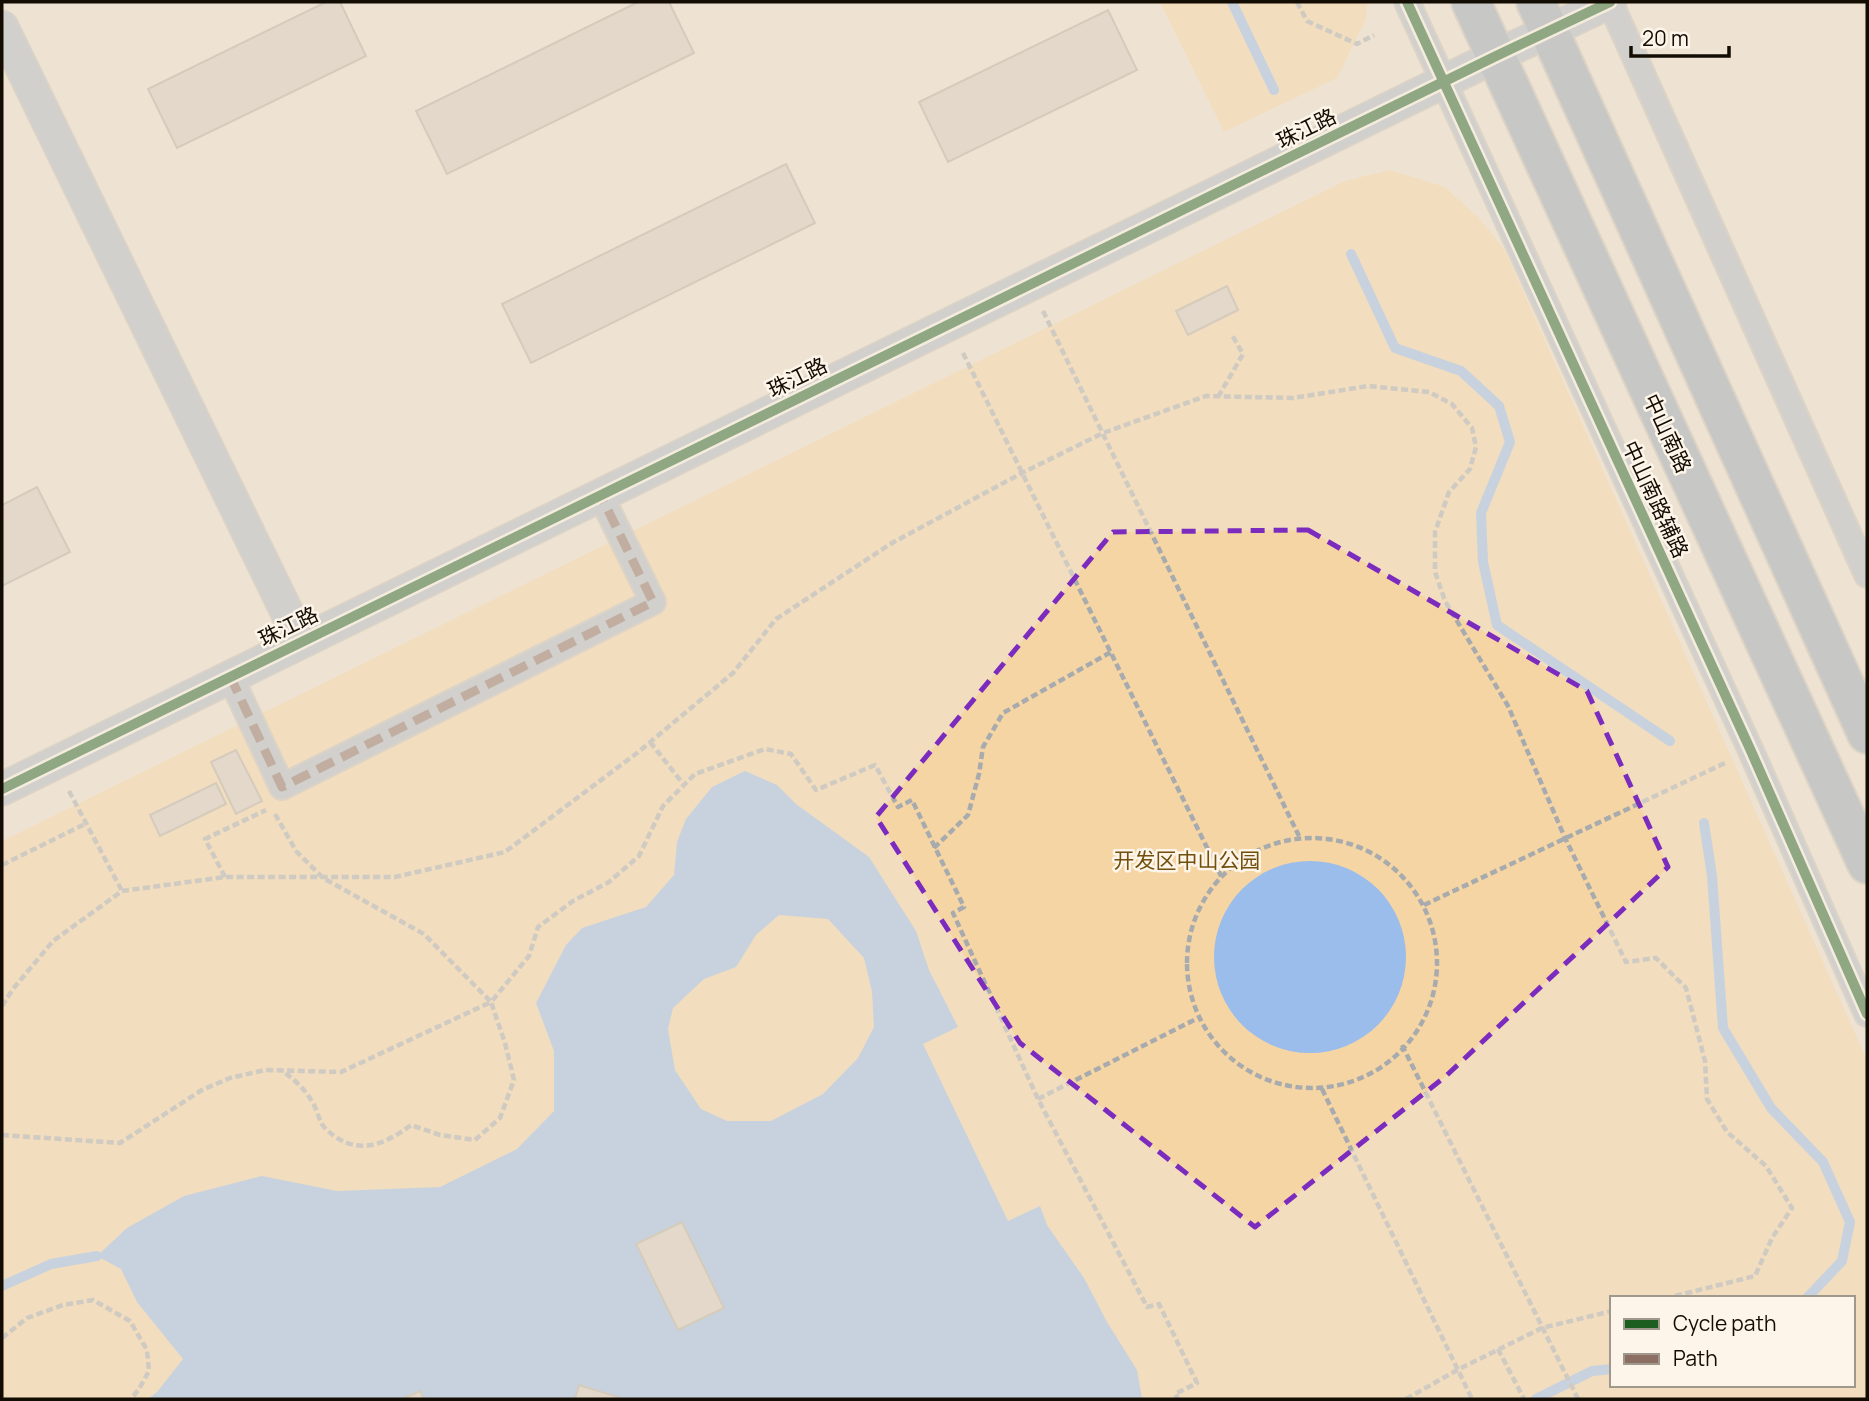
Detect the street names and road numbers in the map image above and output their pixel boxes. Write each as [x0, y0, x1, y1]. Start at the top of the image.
street label: 珠江路 [1272, 102, 1340, 154]
street label: 珠江路 [763, 351, 831, 403]
street label: 中山南路 [1638, 389, 1698, 477]
street label: 中山南路辅路 [1617, 436, 1695, 562]
street label: 珠江路 [254, 600, 322, 652]

